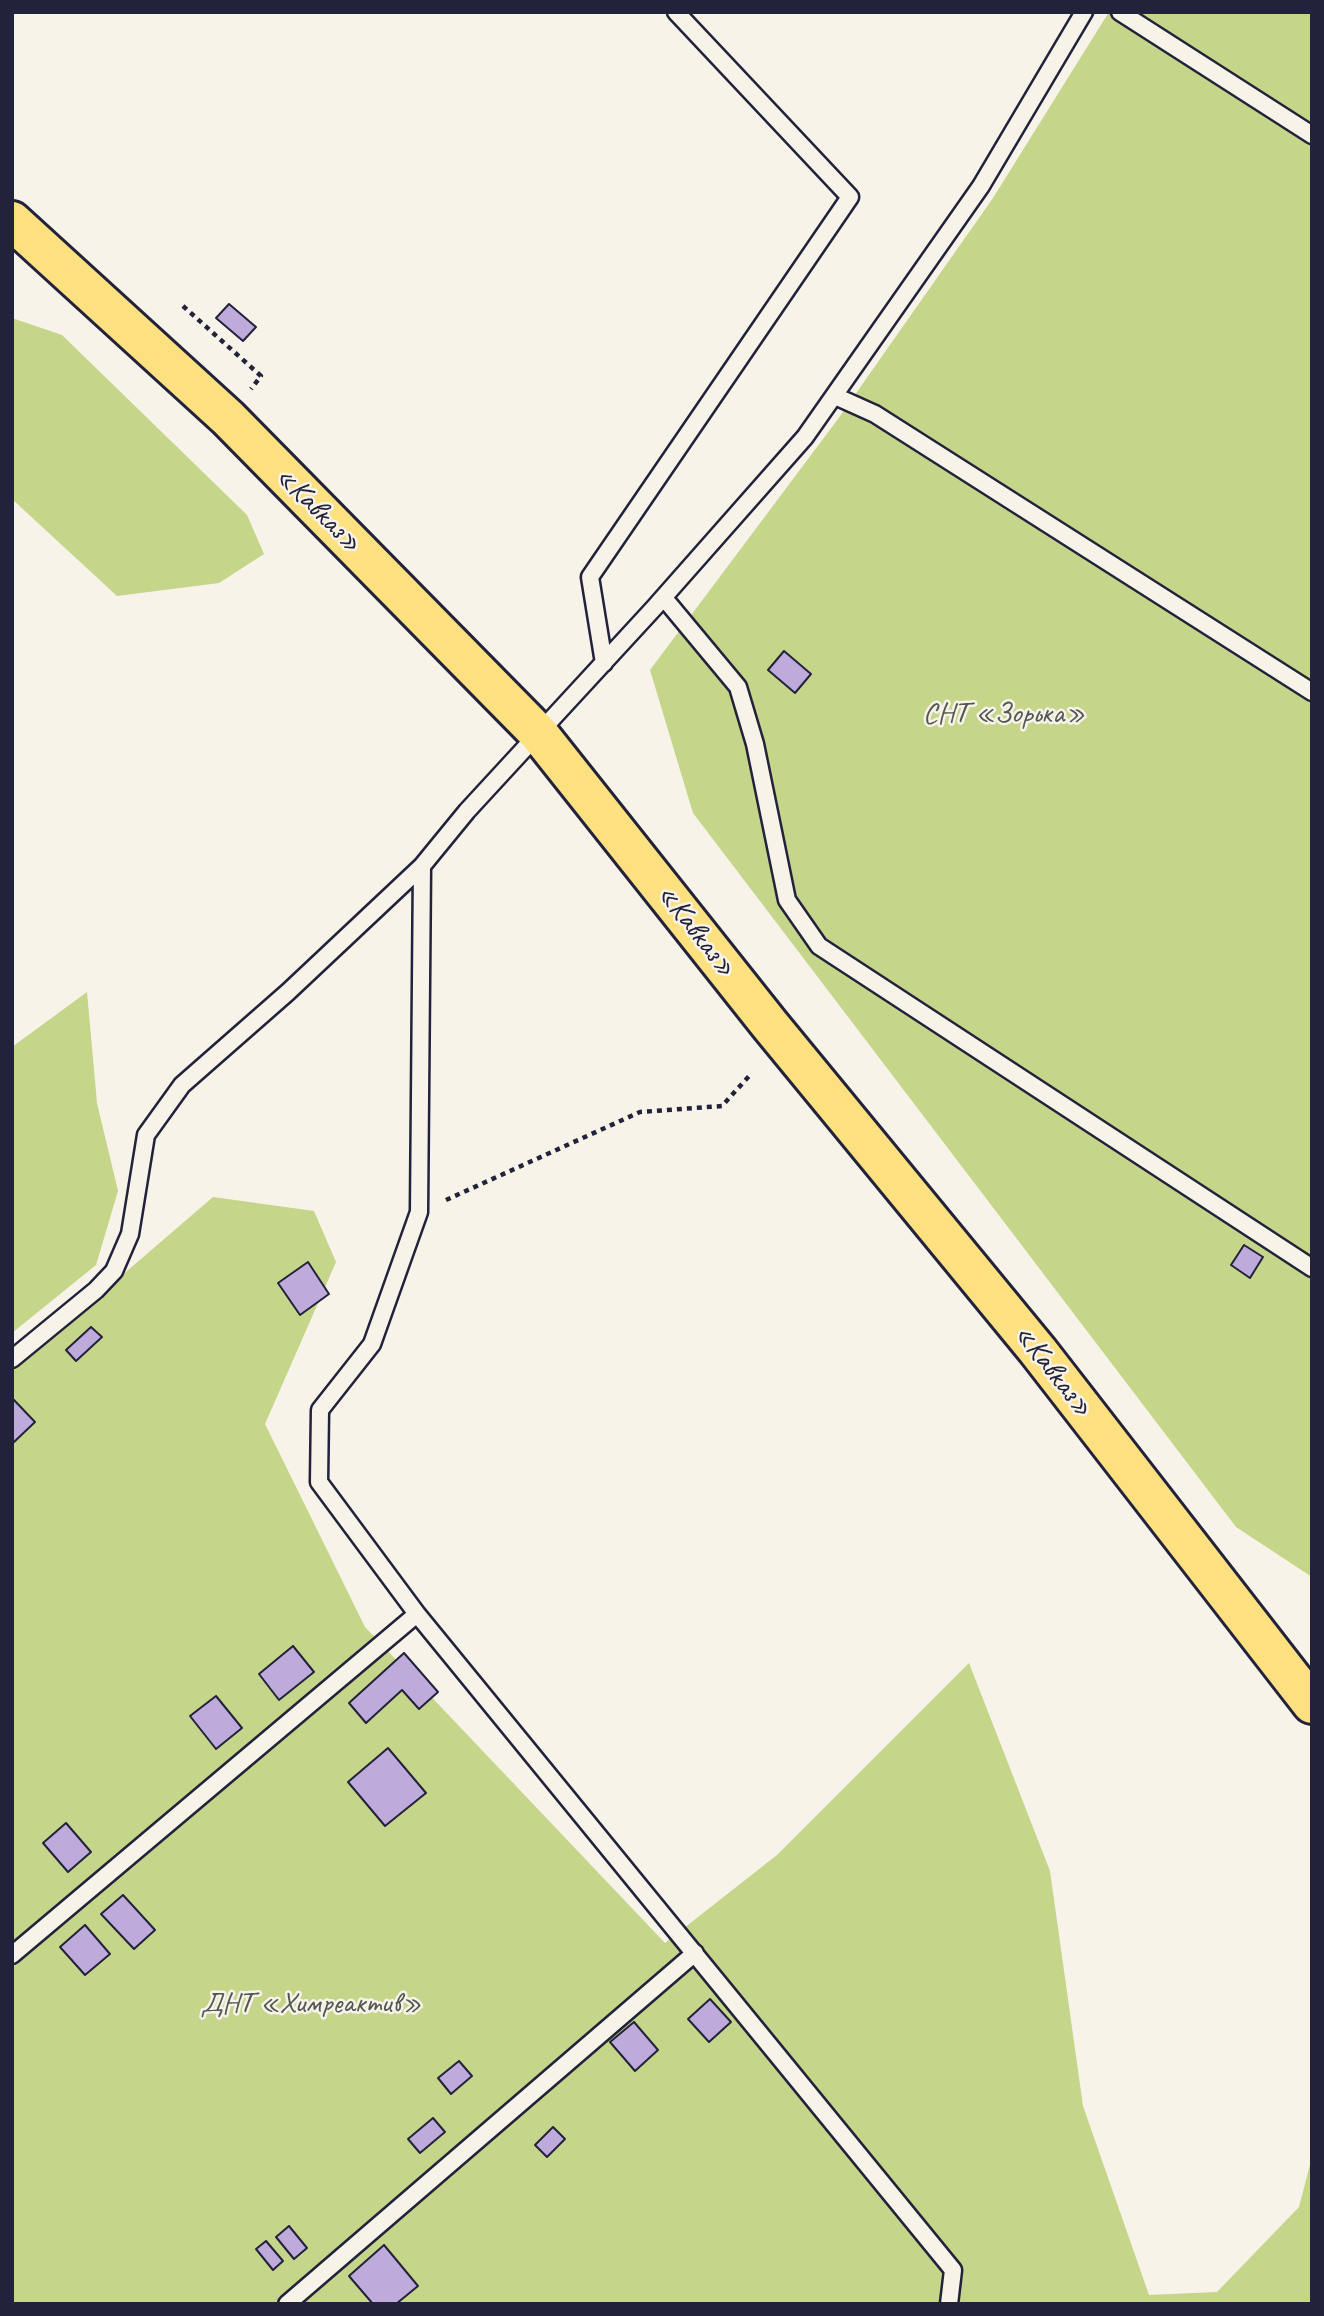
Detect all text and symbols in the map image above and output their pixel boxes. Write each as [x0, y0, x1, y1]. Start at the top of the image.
street label: «Кавказ» [267, 459, 369, 561]
park label: СНТ «Зорька» [923, 696, 1085, 732]
street label: «Кавказ» [649, 877, 743, 985]
street label: «Кавказ» [1006, 1317, 1100, 1425]
park label: ДНТ «Химреактив» [200, 1986, 422, 2022]

